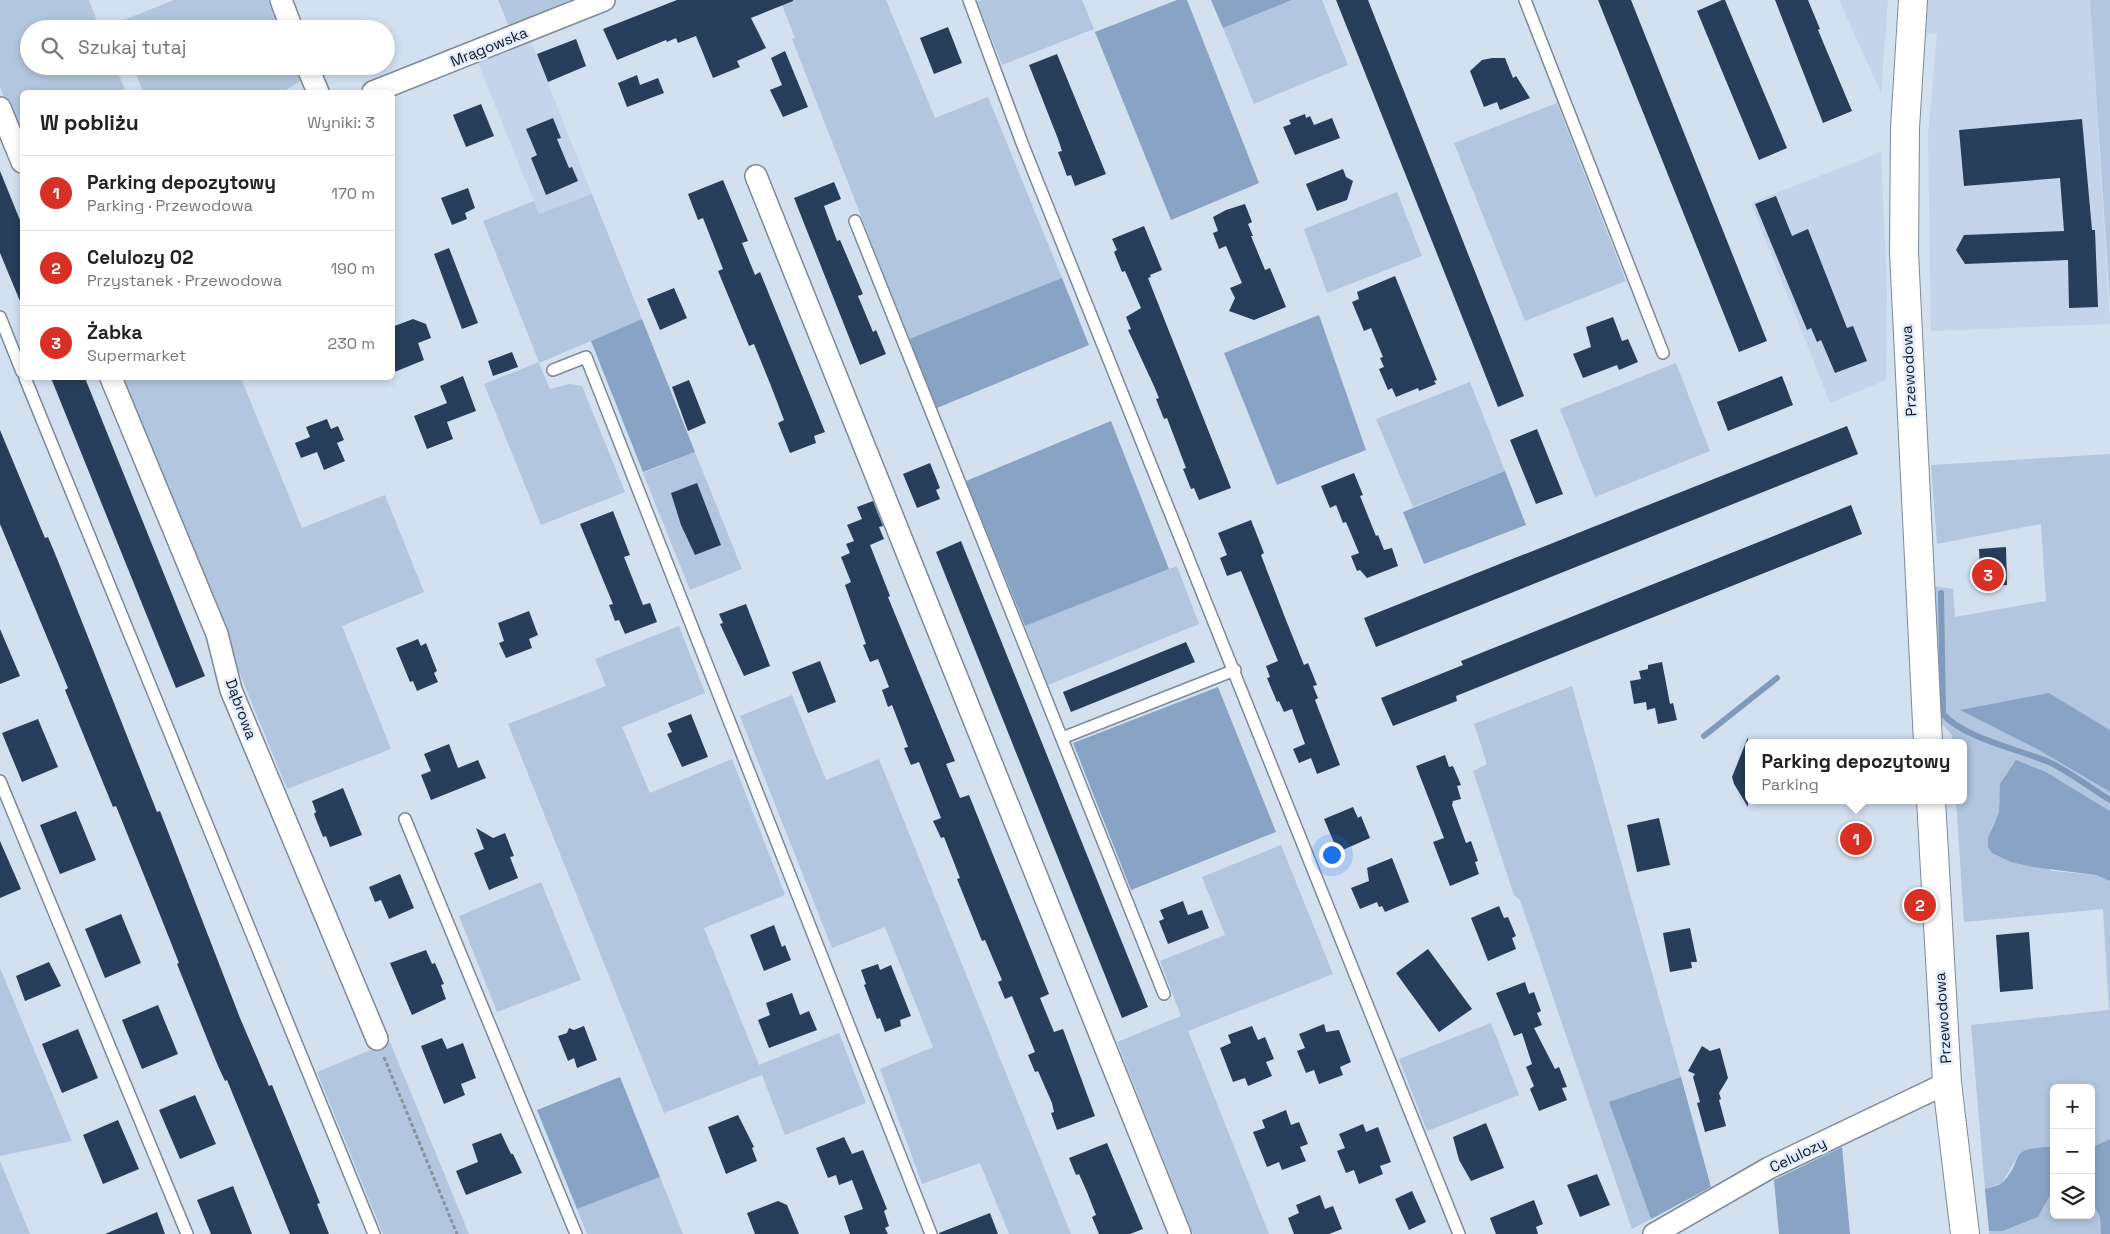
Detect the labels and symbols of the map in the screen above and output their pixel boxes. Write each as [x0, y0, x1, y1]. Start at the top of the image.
street label: Mrągowska [447, 22, 531, 71]
street label: Przewodowa [1897, 325, 1920, 417]
pin: 3 [1972, 556, 2004, 594]
street label: Dąbrowa [222, 676, 261, 742]
pin: 1 [1840, 820, 1872, 858]
your location [1319, 842, 1345, 868]
pin: 2 [1904, 886, 1936, 924]
street label: Przewodowa [1930, 971, 1955, 1064]
street label: Celulozy [1766, 1133, 1829, 1176]

